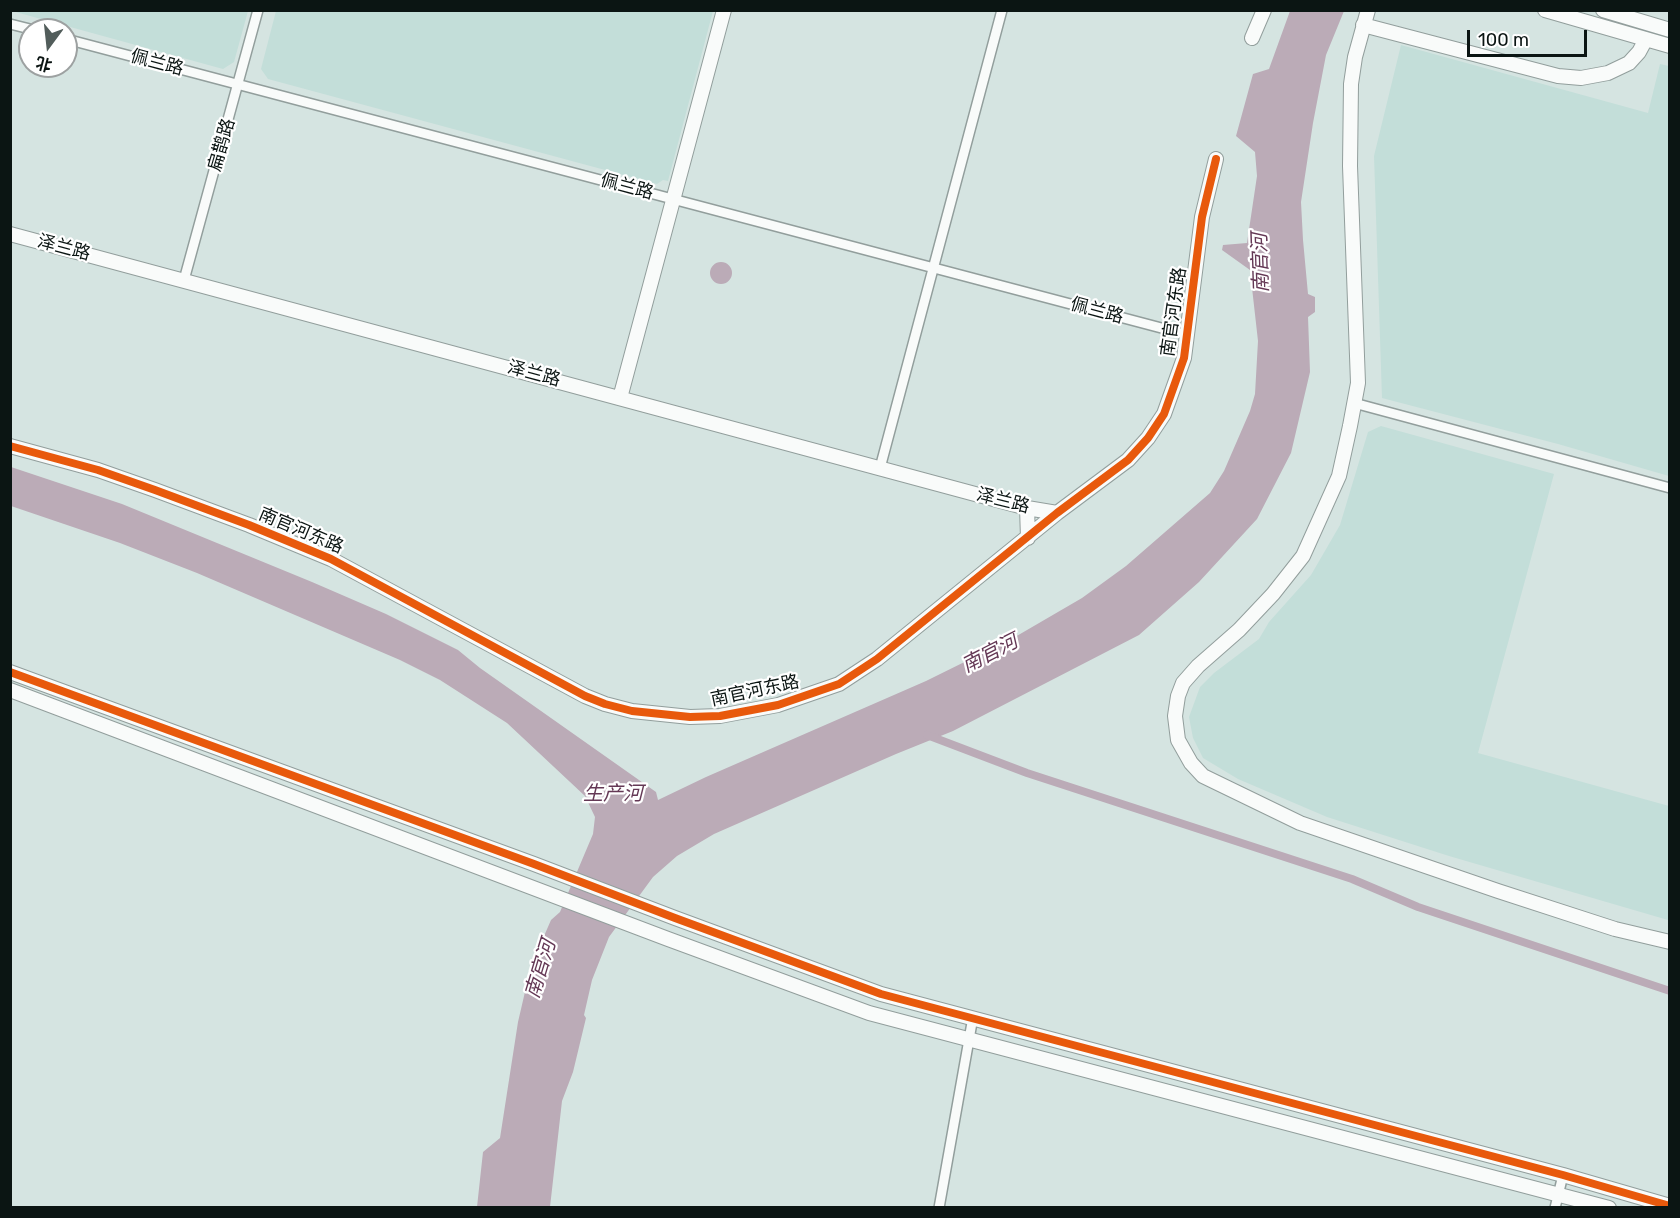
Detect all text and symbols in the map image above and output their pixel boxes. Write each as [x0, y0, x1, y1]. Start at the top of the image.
north arrow [18, 18, 78, 78]
scale bar [1470, 18, 1590, 56]
text: 100 m [1478, 29, 1529, 51]
street label: 佩兰路 [128, 46, 186, 80]
text: 北 [34, 53, 54, 75]
street label: 扁鹊路 [204, 116, 240, 174]
street label: 佩兰路 [598, 170, 656, 204]
street label: 泽兰路 [35, 231, 93, 265]
water label: 南官河 [1248, 233, 1274, 293]
street label: 南官河东路 [1157, 266, 1191, 358]
street label: 佩兰路 [1068, 294, 1126, 328]
street label: 泽兰路 [505, 357, 563, 391]
street label: 泽兰路 [974, 484, 1032, 518]
street label: 南官河东路 [255, 503, 347, 559]
water label: 南官河 [958, 630, 1022, 678]
street label: 南官河东路 [709, 671, 801, 711]
water label: 生产河 [583, 782, 643, 806]
water label: 南官河 [521, 937, 561, 1001]

